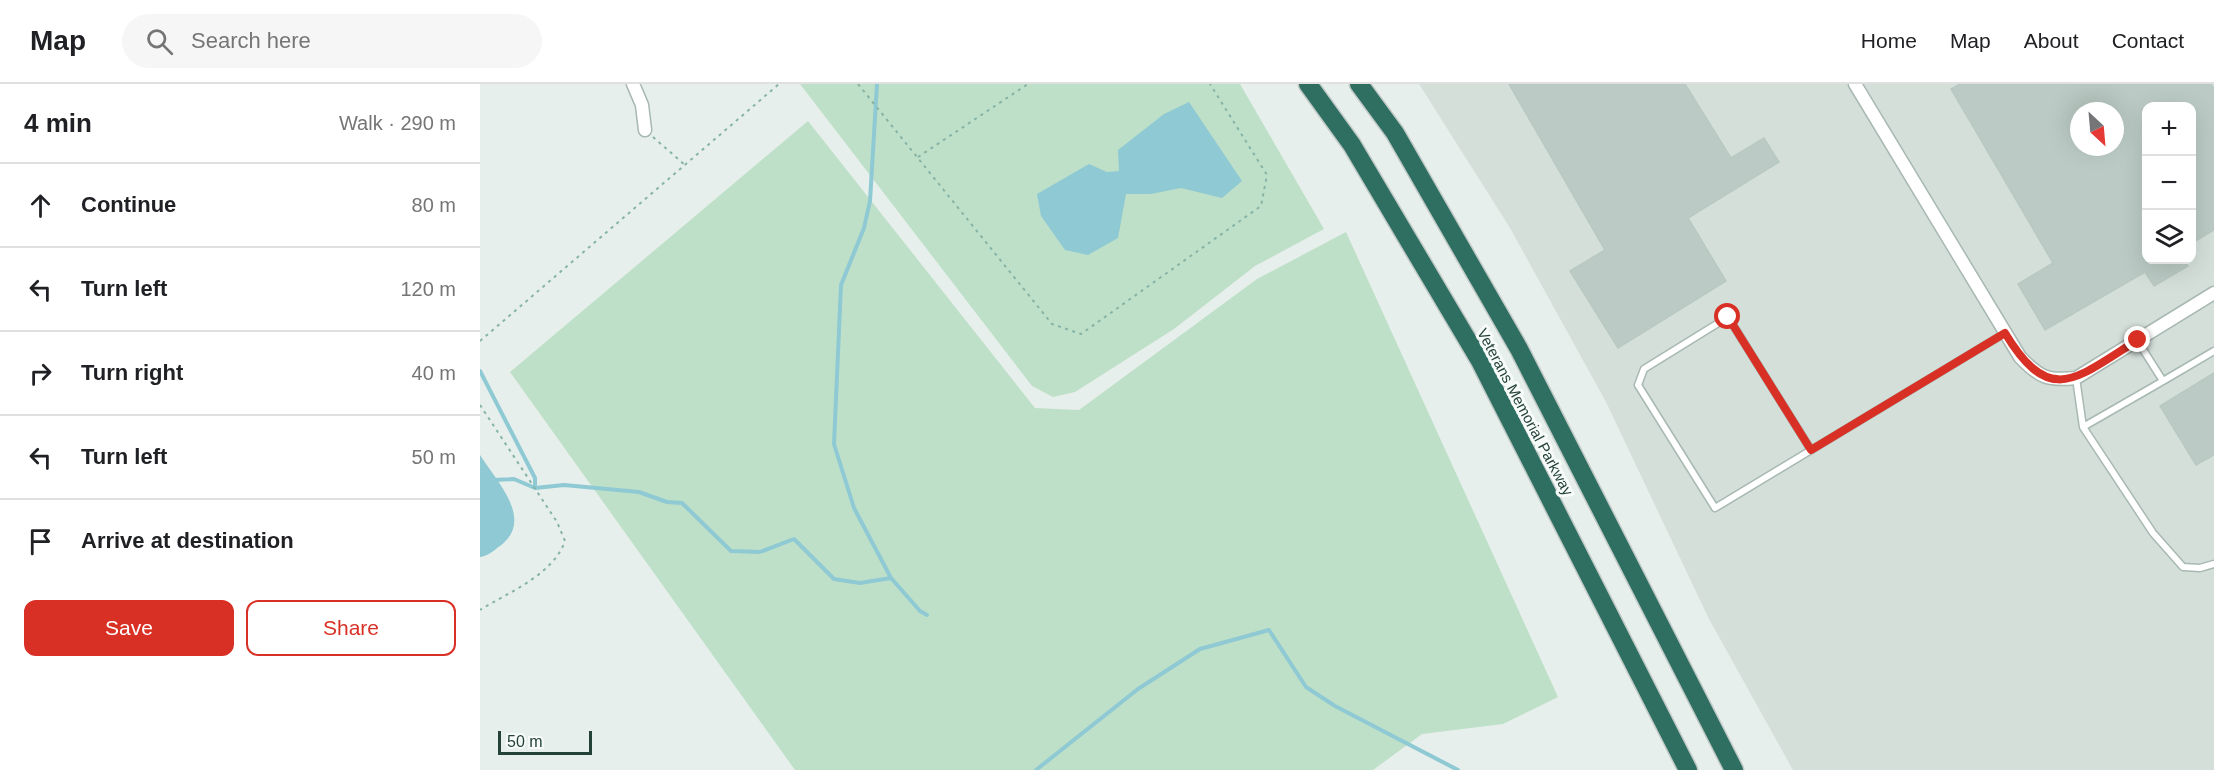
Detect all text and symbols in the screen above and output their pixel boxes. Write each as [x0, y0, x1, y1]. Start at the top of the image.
search box [122, 14, 542, 68]
text: Map [30, 25, 86, 56]
icon: search [143, 25, 176, 58]
text: Search here [191, 28, 311, 53]
text: Home [1861, 29, 1917, 52]
text: Map [1950, 29, 1991, 52]
text: About [2024, 29, 2079, 52]
text: Contact [2112, 29, 2184, 52]
north arrow [2070, 102, 2124, 156]
map controls [2142, 102, 2196, 264]
button: + [2142, 102, 2196, 156]
text: 4 min [24, 108, 92, 138]
text: Walk · 290 m [339, 112, 456, 134]
button: − [2142, 156, 2196, 210]
icon: ahead [24, 189, 57, 222]
text: Continue [81, 192, 176, 217]
text: 80 m [412, 194, 456, 216]
button: layers [2142, 210, 2196, 264]
icon: left [24, 273, 57, 306]
text: Turn left [81, 276, 167, 301]
text: 120 m [400, 278, 456, 300]
route start [1714, 303, 1740, 329]
street label: Veterans Memorial Parkway [1474, 325, 1577, 499]
route end [2124, 326, 2150, 352]
icon: right [24, 357, 57, 390]
text: Turn right [81, 360, 183, 385]
text: 40 m [412, 362, 456, 384]
icon: left [24, 441, 57, 474]
text: Turn left [81, 444, 167, 469]
text: 50 m [412, 446, 456, 468]
icon: arrive [24, 525, 57, 558]
text: Arrive at destination [81, 528, 294, 553]
button: Save [24, 600, 234, 656]
button: Share [246, 600, 456, 656]
scale bar [498, 728, 592, 756]
text: 50 m [507, 733, 543, 750]

